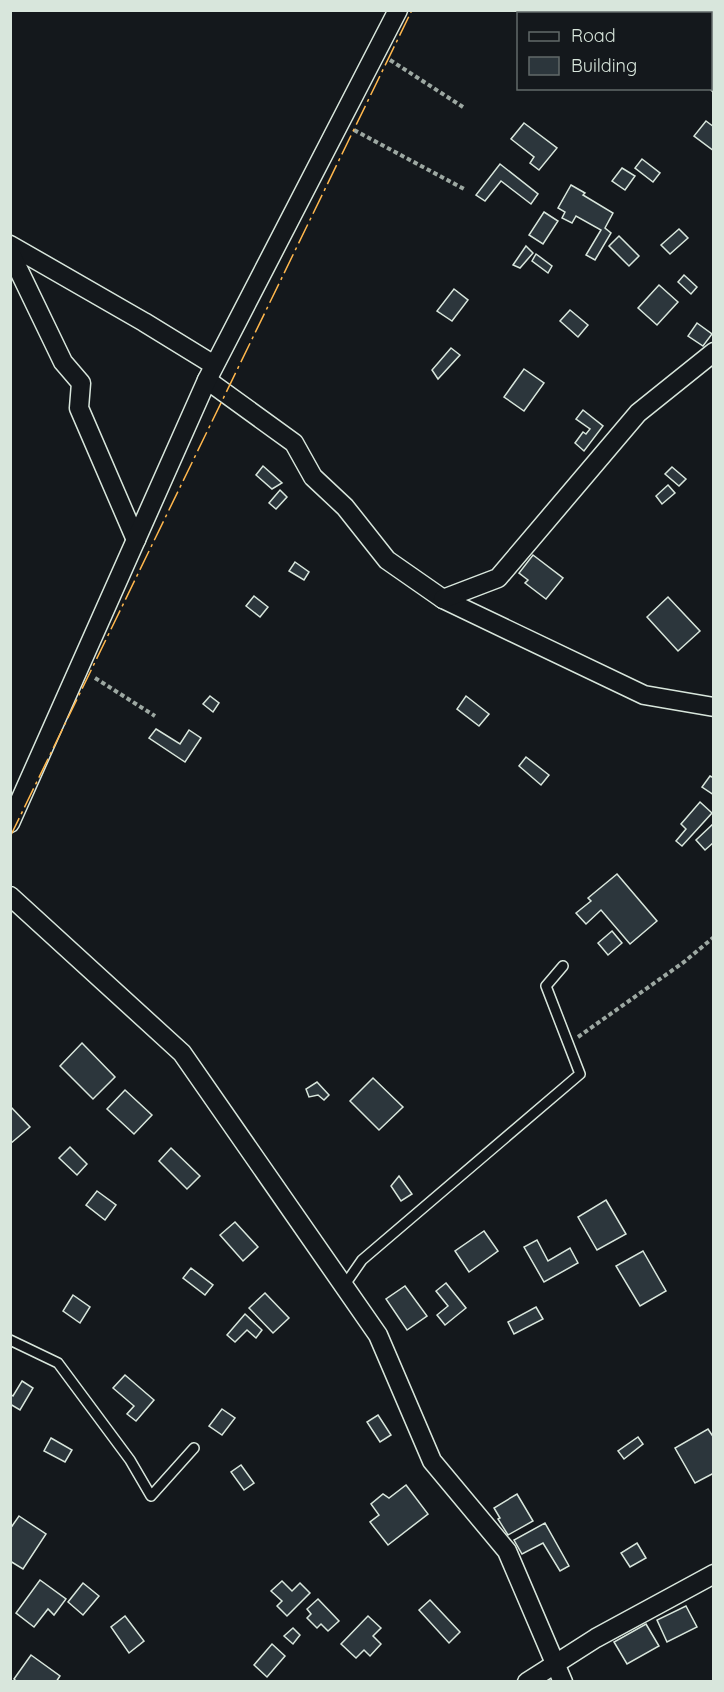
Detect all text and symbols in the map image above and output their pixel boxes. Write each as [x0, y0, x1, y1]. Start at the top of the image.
legend [517, 12, 712, 90]
text: Road [571, 24, 616, 47]
text: Building [571, 54, 637, 77]

